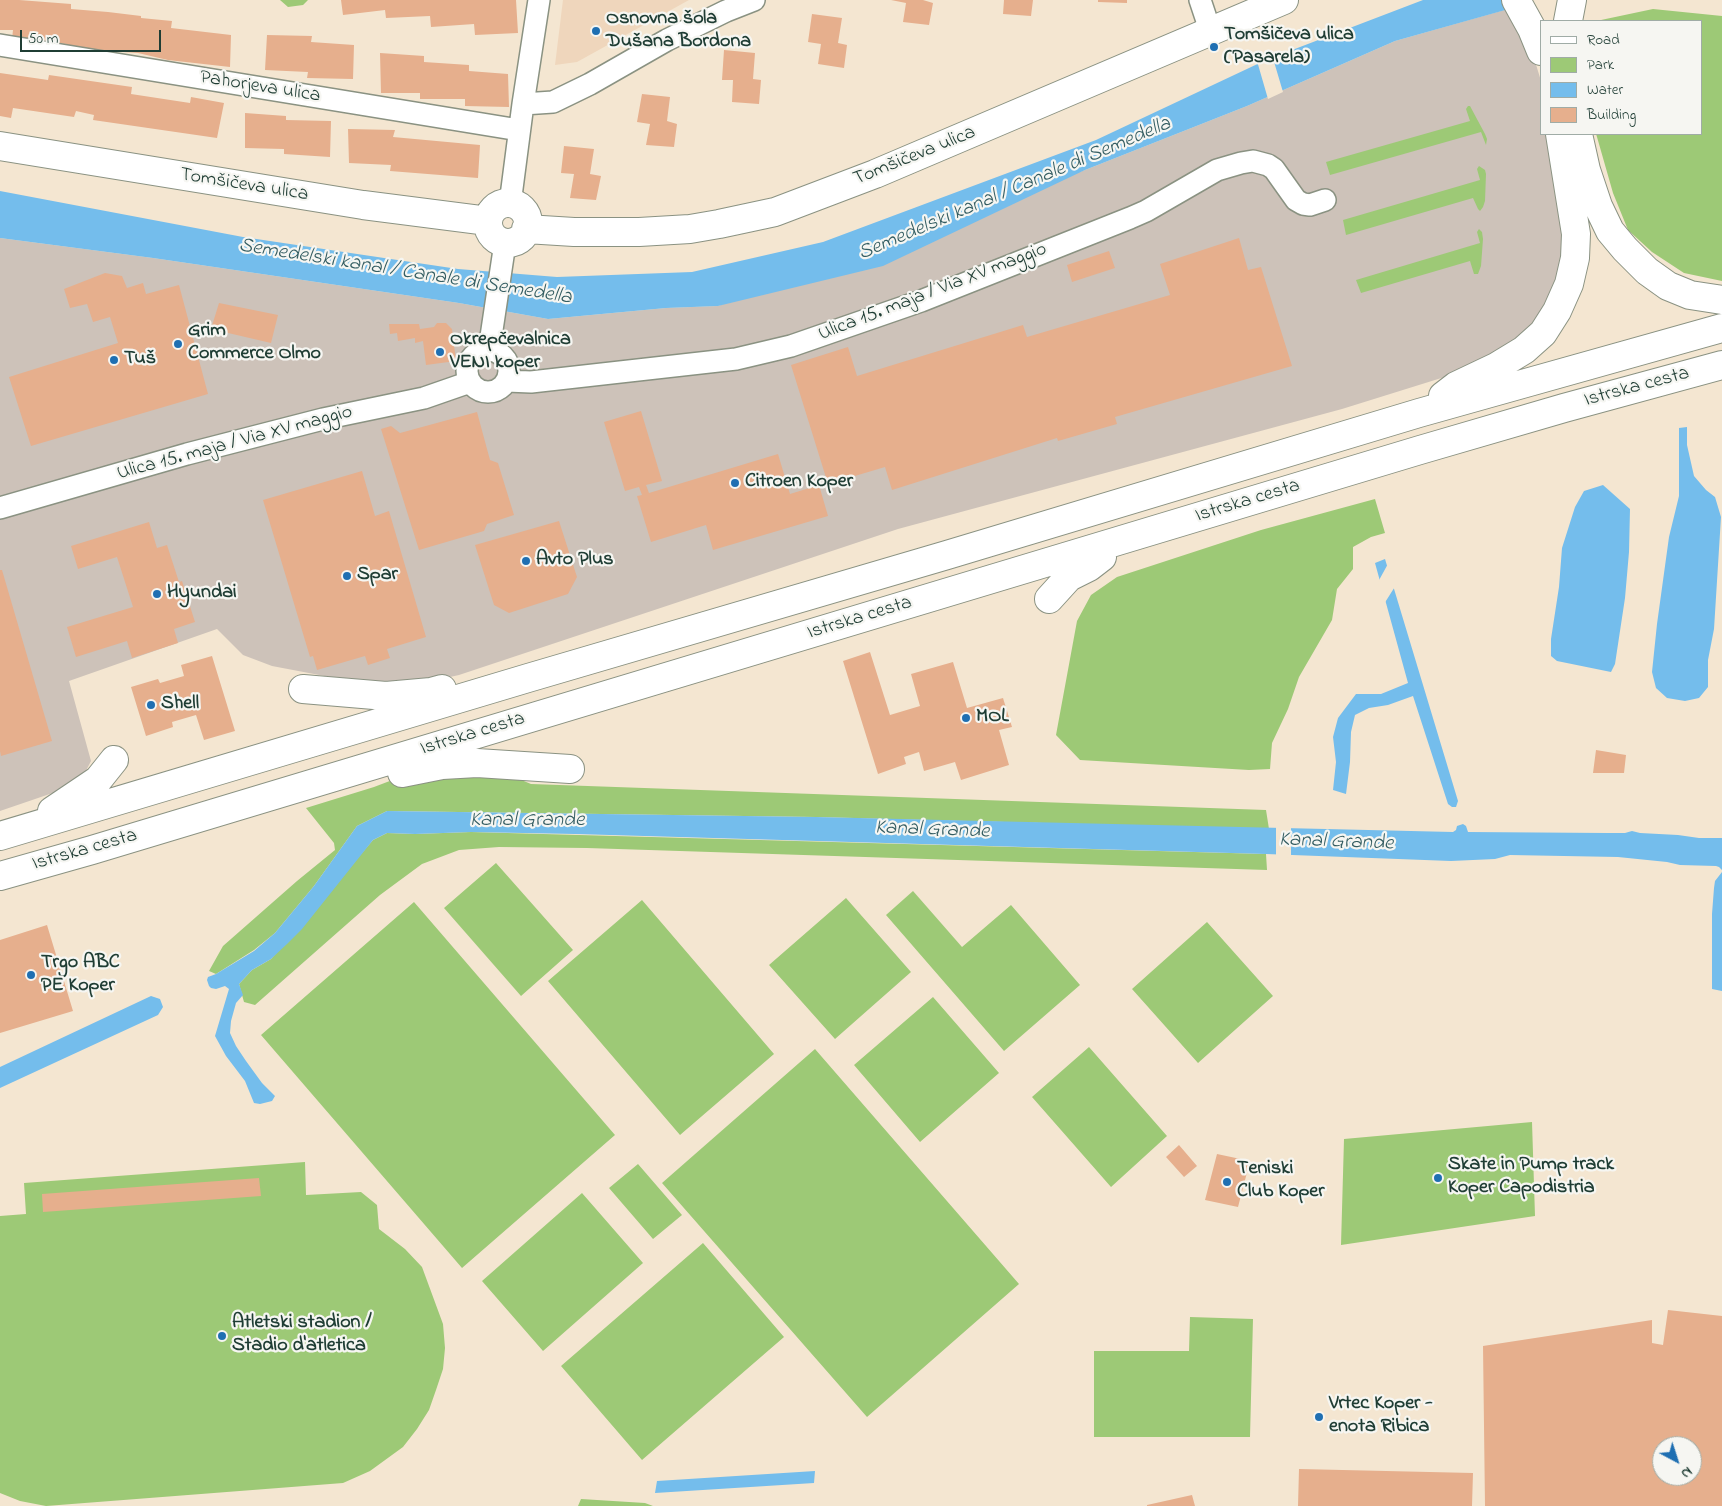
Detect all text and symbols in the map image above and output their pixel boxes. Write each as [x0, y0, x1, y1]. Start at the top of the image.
place label: Osnovna šola Dušana Bordona [606, 8, 751, 55]
scale bar [22, 20, 164, 52]
legend [1540, 20, 1702, 135]
place label: Tomšičeva ulica (Pasarela) [1224, 24, 1354, 71]
marker: Osnovna šola Dušana Bordona [590, 25, 602, 37]
text: 50 m [28, 28, 58, 50]
text: Road [1587, 29, 1620, 51]
marker: Tomšičeva ulica (Pasarela) [1208, 41, 1220, 53]
text: Park [1587, 54, 1614, 76]
street label: Pahorjeva ulica [198, 67, 322, 109]
text: Water [1587, 79, 1623, 101]
text: Building [1587, 104, 1636, 126]
water label: Semedelski kanal / Canale di Semedella [855, 113, 1175, 267]
street label: Tomšičeva ulica [850, 122, 980, 192]
street label: Tomšičeva ulica [178, 164, 310, 208]
water label: Semedelski kanal / Canale di Semedella [237, 234, 573, 312]
street label: Ulica 15. maja / Via XV maggio [815, 238, 1051, 348]
place label: Grim Commerce Olmo [188, 320, 321, 367]
place label: Okrepčevalnica VENI koper [450, 329, 571, 376]
marker: Grim Commerce Olmo [172, 338, 184, 350]
marker: Okrepčevalnica VENI koper [434, 346, 446, 358]
place label: Tuš [124, 348, 156, 372]
marker: Tuš [108, 354, 120, 366]
street label: Istrska cesta [1582, 362, 1692, 414]
street label: Ulica 15. maja / Via XV maggio [115, 401, 355, 487]
place label: Citroen Koper [745, 471, 853, 495]
street label: Istrska cesta [1193, 475, 1303, 529]
marker: Citroen Koper [729, 477, 741, 489]
place label: Avto Plus [536, 549, 613, 573]
marker: Avto Plus [520, 555, 532, 567]
place label: Spar [357, 564, 398, 588]
marker: Spar [341, 570, 353, 582]
place label: Hyundai [167, 582, 237, 606]
marker: Hyundai [151, 588, 163, 600]
street label: Istrska cesta [805, 592, 915, 646]
place label: Shell [161, 693, 199, 717]
marker: Shell [145, 699, 157, 711]
place label: MOL [976, 706, 1009, 730]
street label: Istrska cesta [418, 708, 528, 762]
marker: MOL [960, 712, 972, 724]
water label: Kanal Grande [470, 809, 584, 835]
water label: Kanal Grande [874, 816, 990, 846]
street label: Istrska cesta [30, 825, 140, 877]
water label: Kanal Grande [1278, 828, 1394, 858]
place label: Trgo ABC PE Koper [41, 952, 120, 999]
marker: Trgo ABC PE Koper [25, 969, 37, 981]
place label: Skate in Pump track Koper Capodistria [1448, 1154, 1614, 1201]
place label: Teniski Club Koper [1237, 1158, 1324, 1205]
marker: Skate in Pump track Koper Capodistria [1432, 1172, 1444, 1184]
marker: Teniski Club Koper [1221, 1176, 1233, 1188]
place label: Atletski stadion / Stadio d'atletica [232, 1312, 372, 1359]
marker: Atletski stadion / Stadio d'atletica [216, 1330, 228, 1342]
place label: Vrtec Koper - enota Ribica [1329, 1393, 1433, 1440]
marker: Vrtec Koper - enota Ribica [1313, 1411, 1325, 1423]
north arrow [1652, 1436, 1702, 1486]
text: N [1676, 1461, 1697, 1483]

